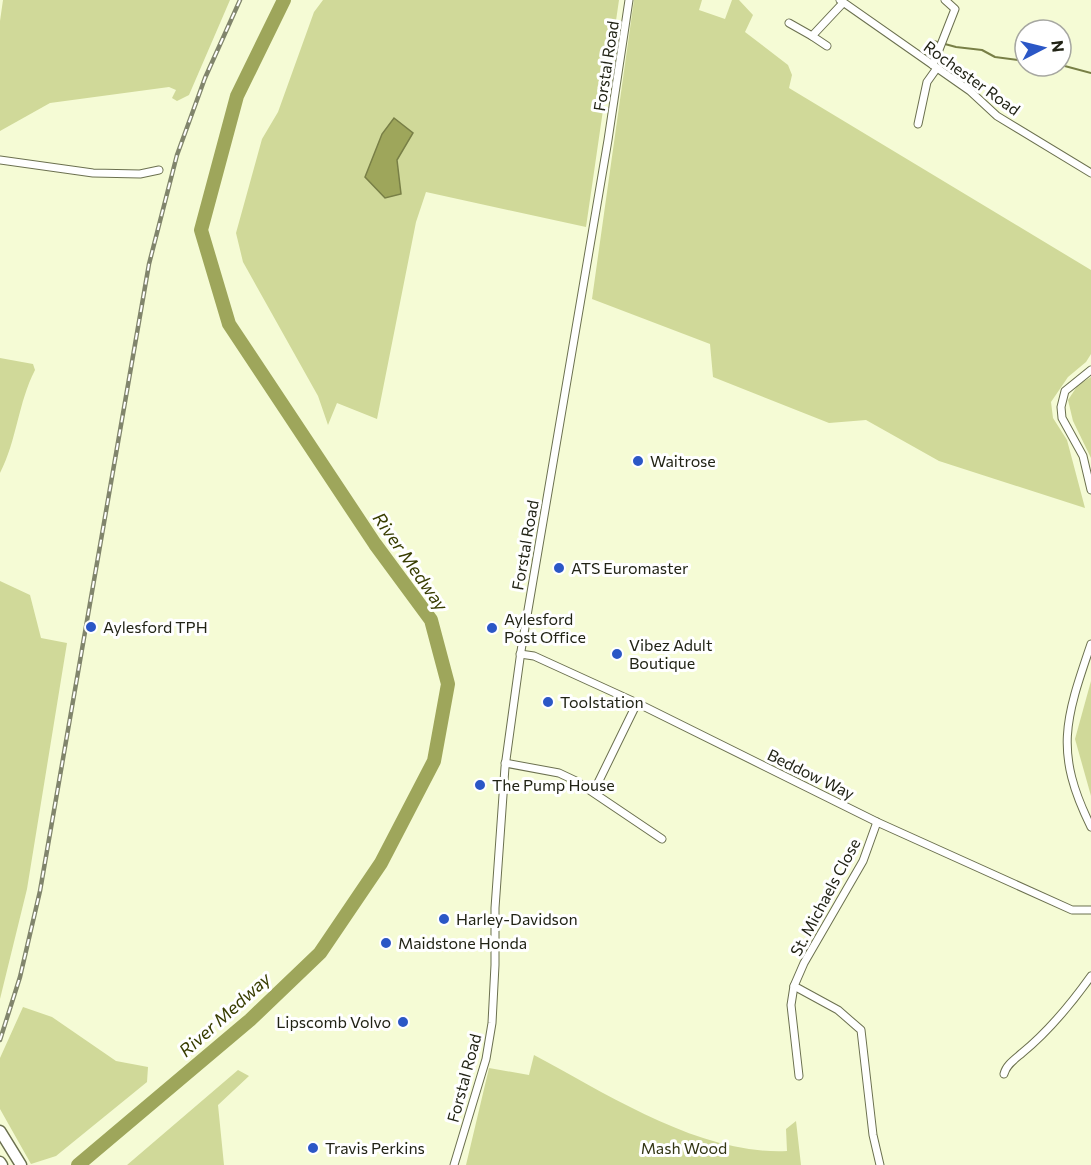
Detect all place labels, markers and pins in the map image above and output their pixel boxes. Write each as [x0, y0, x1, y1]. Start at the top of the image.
place label: Waitrose [650, 451, 716, 470]
marker: Waitrose [631, 454, 645, 468]
place label: ATS Euromaster [571, 558, 689, 577]
marker: ATS Euromaster [552, 561, 566, 575]
place label: Aylesford Post Office [504, 609, 586, 646]
place label: Aylesford TPH [103, 617, 208, 636]
marker: Aylesford TPH [84, 620, 98, 634]
marker: Aylesford Post Office [485, 621, 499, 635]
place label: Vibez Adult Boutique [629, 635, 713, 672]
marker: Vibez Adult Boutique [610, 647, 624, 661]
place label: Toolstation [560, 692, 644, 711]
marker: Toolstation [541, 695, 555, 709]
place label: The Pump House [492, 775, 615, 794]
marker: The Pump House [473, 778, 487, 792]
place label: Harley-Davidson [456, 909, 578, 928]
marker: Harley-Davidson [437, 912, 451, 926]
place label: Maidstone Honda [398, 933, 527, 952]
marker: Maidstone Honda [379, 936, 393, 950]
place label: Lipscomb Volvo [276, 1012, 391, 1031]
marker: Lipscomb Volvo [396, 1015, 410, 1029]
place label: Travis Perkins [325, 1138, 425, 1157]
marker: Travis Perkins [306, 1141, 320, 1155]

